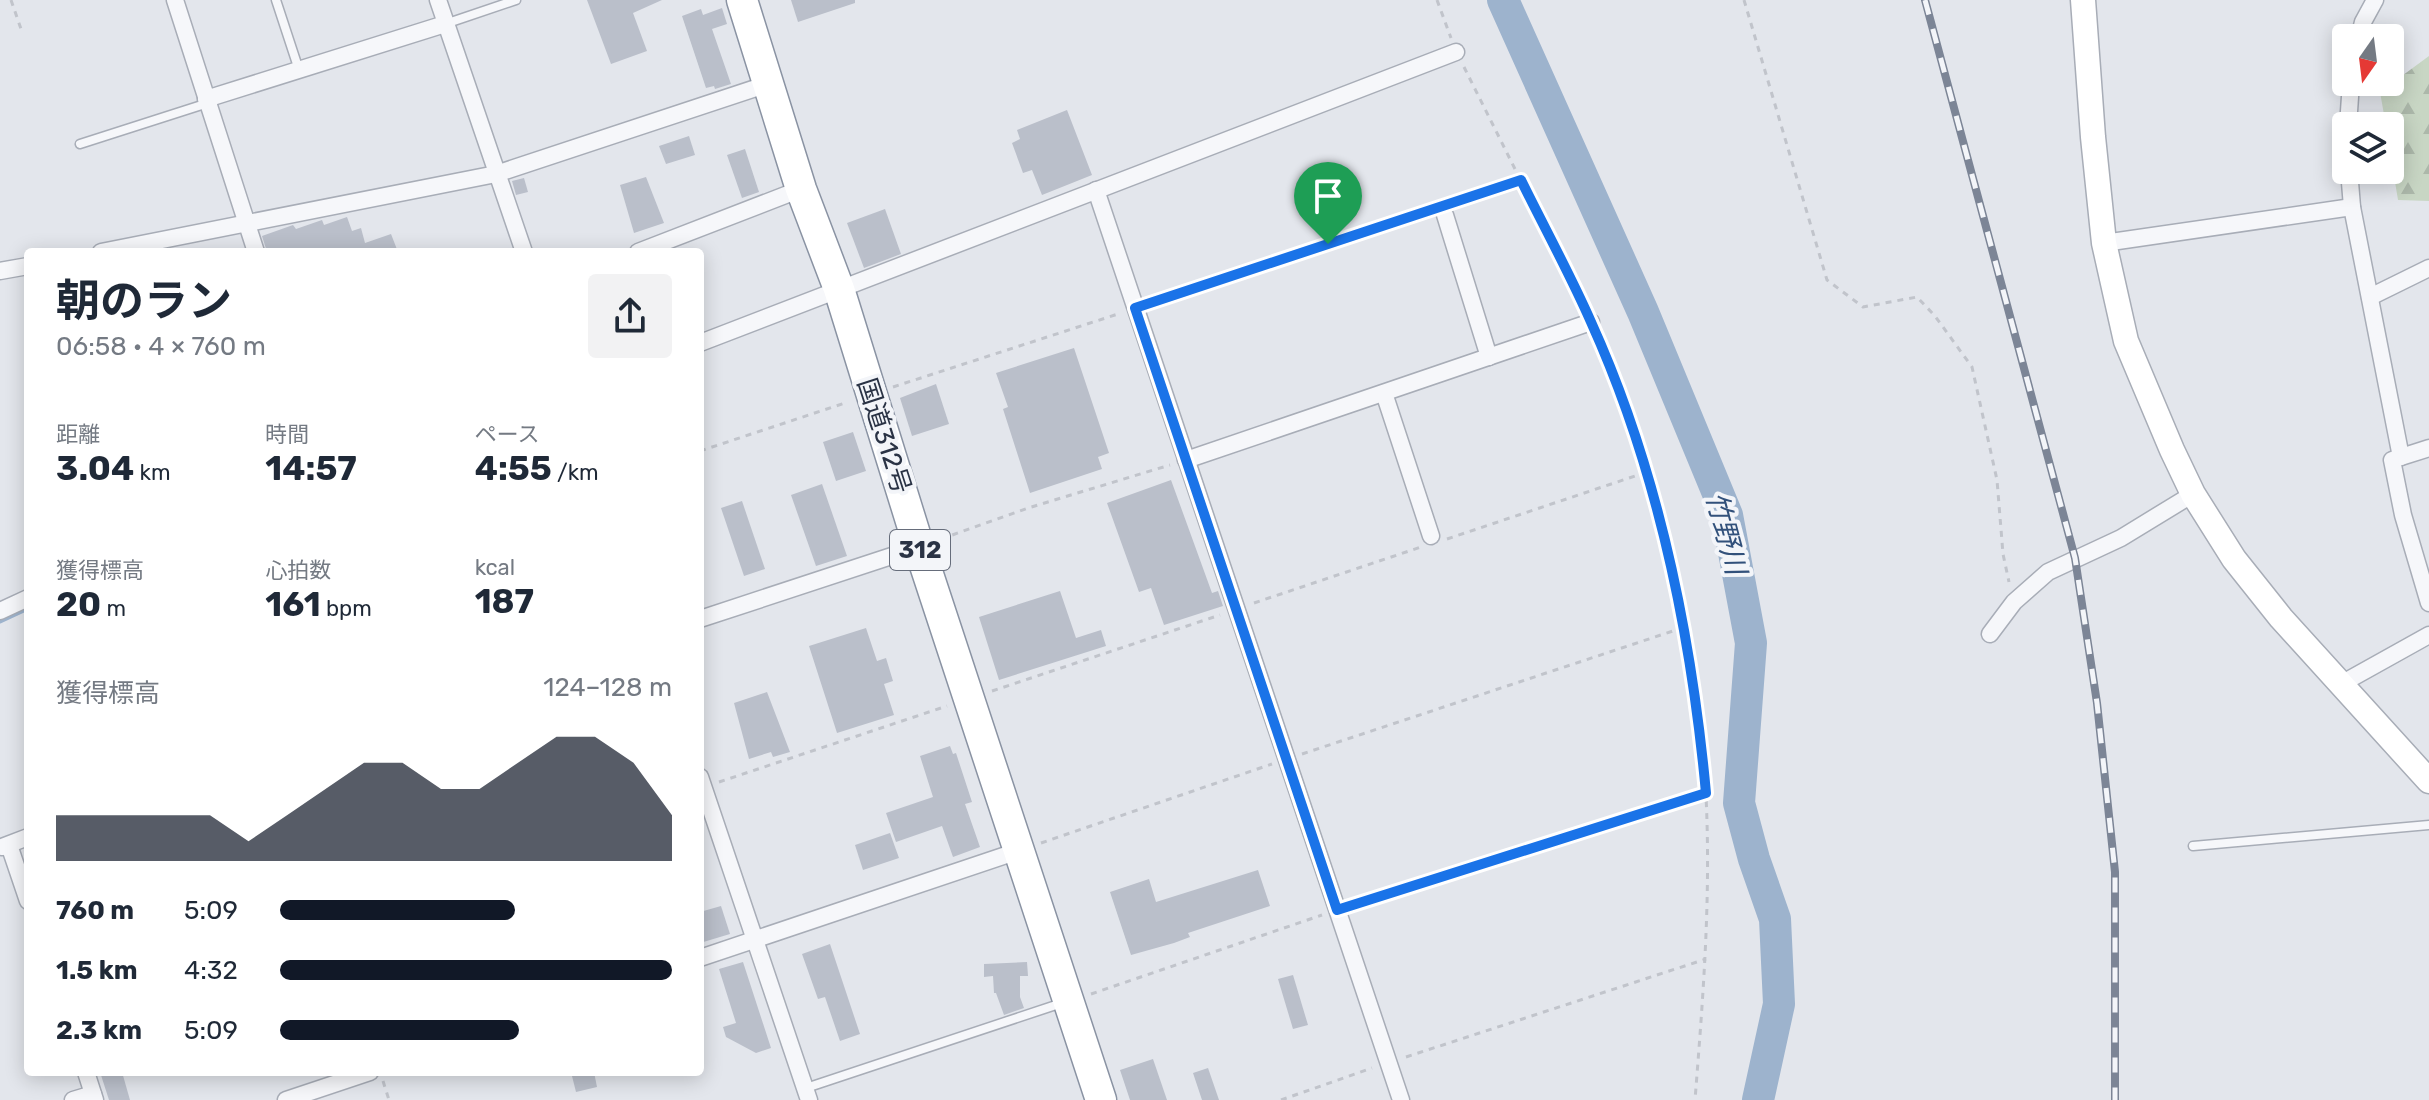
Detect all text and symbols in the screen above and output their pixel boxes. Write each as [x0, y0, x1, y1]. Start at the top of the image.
north arrow [2332, 24, 2404, 96]
map controls [2332, 24, 2404, 184]
button: layers [2332, 112, 2404, 184]
pin [1294, 162, 1362, 244]
icon: arrive [1306, 174, 1350, 218]
button: share [588, 274, 672, 358]
text: 朝のラン [56, 275, 232, 327]
text: 06:58 · 4 × 760 m [56, 331, 266, 362]
street label: 国道312号 [851, 374, 917, 498]
text: 距離 [56, 421, 100, 448]
text: 時間 [265, 421, 309, 448]
text: ペース [475, 421, 540, 448]
text: 3.04 [56, 448, 134, 489]
text: 14:57 [265, 448, 357, 489]
text: 4:55 [475, 448, 552, 489]
text: km [134, 459, 170, 486]
text: /km [552, 459, 599, 486]
water label: 竹野川 [1699, 488, 1754, 581]
road number: 312 [890, 530, 950, 570]
text: kcal [475, 554, 515, 581]
text: 獲得標高 [56, 557, 144, 584]
text: 心拍数 [265, 557, 331, 584]
text: 187 [475, 581, 534, 622]
text: 20 [56, 584, 101, 625]
text: 161 [265, 584, 321, 625]
text: m [101, 595, 126, 622]
text: bpm [321, 595, 372, 622]
text: 124–128 m [543, 672, 672, 703]
text: 獲得標高 [56, 678, 160, 709]
text: 760 m [56, 895, 134, 926]
text: 5:09 [184, 895, 238, 926]
text: 1.5 km [56, 955, 138, 986]
text: 4:32 [184, 955, 238, 986]
text: 2.3 km [56, 1015, 142, 1046]
text: 5:09 [184, 1015, 238, 1046]

